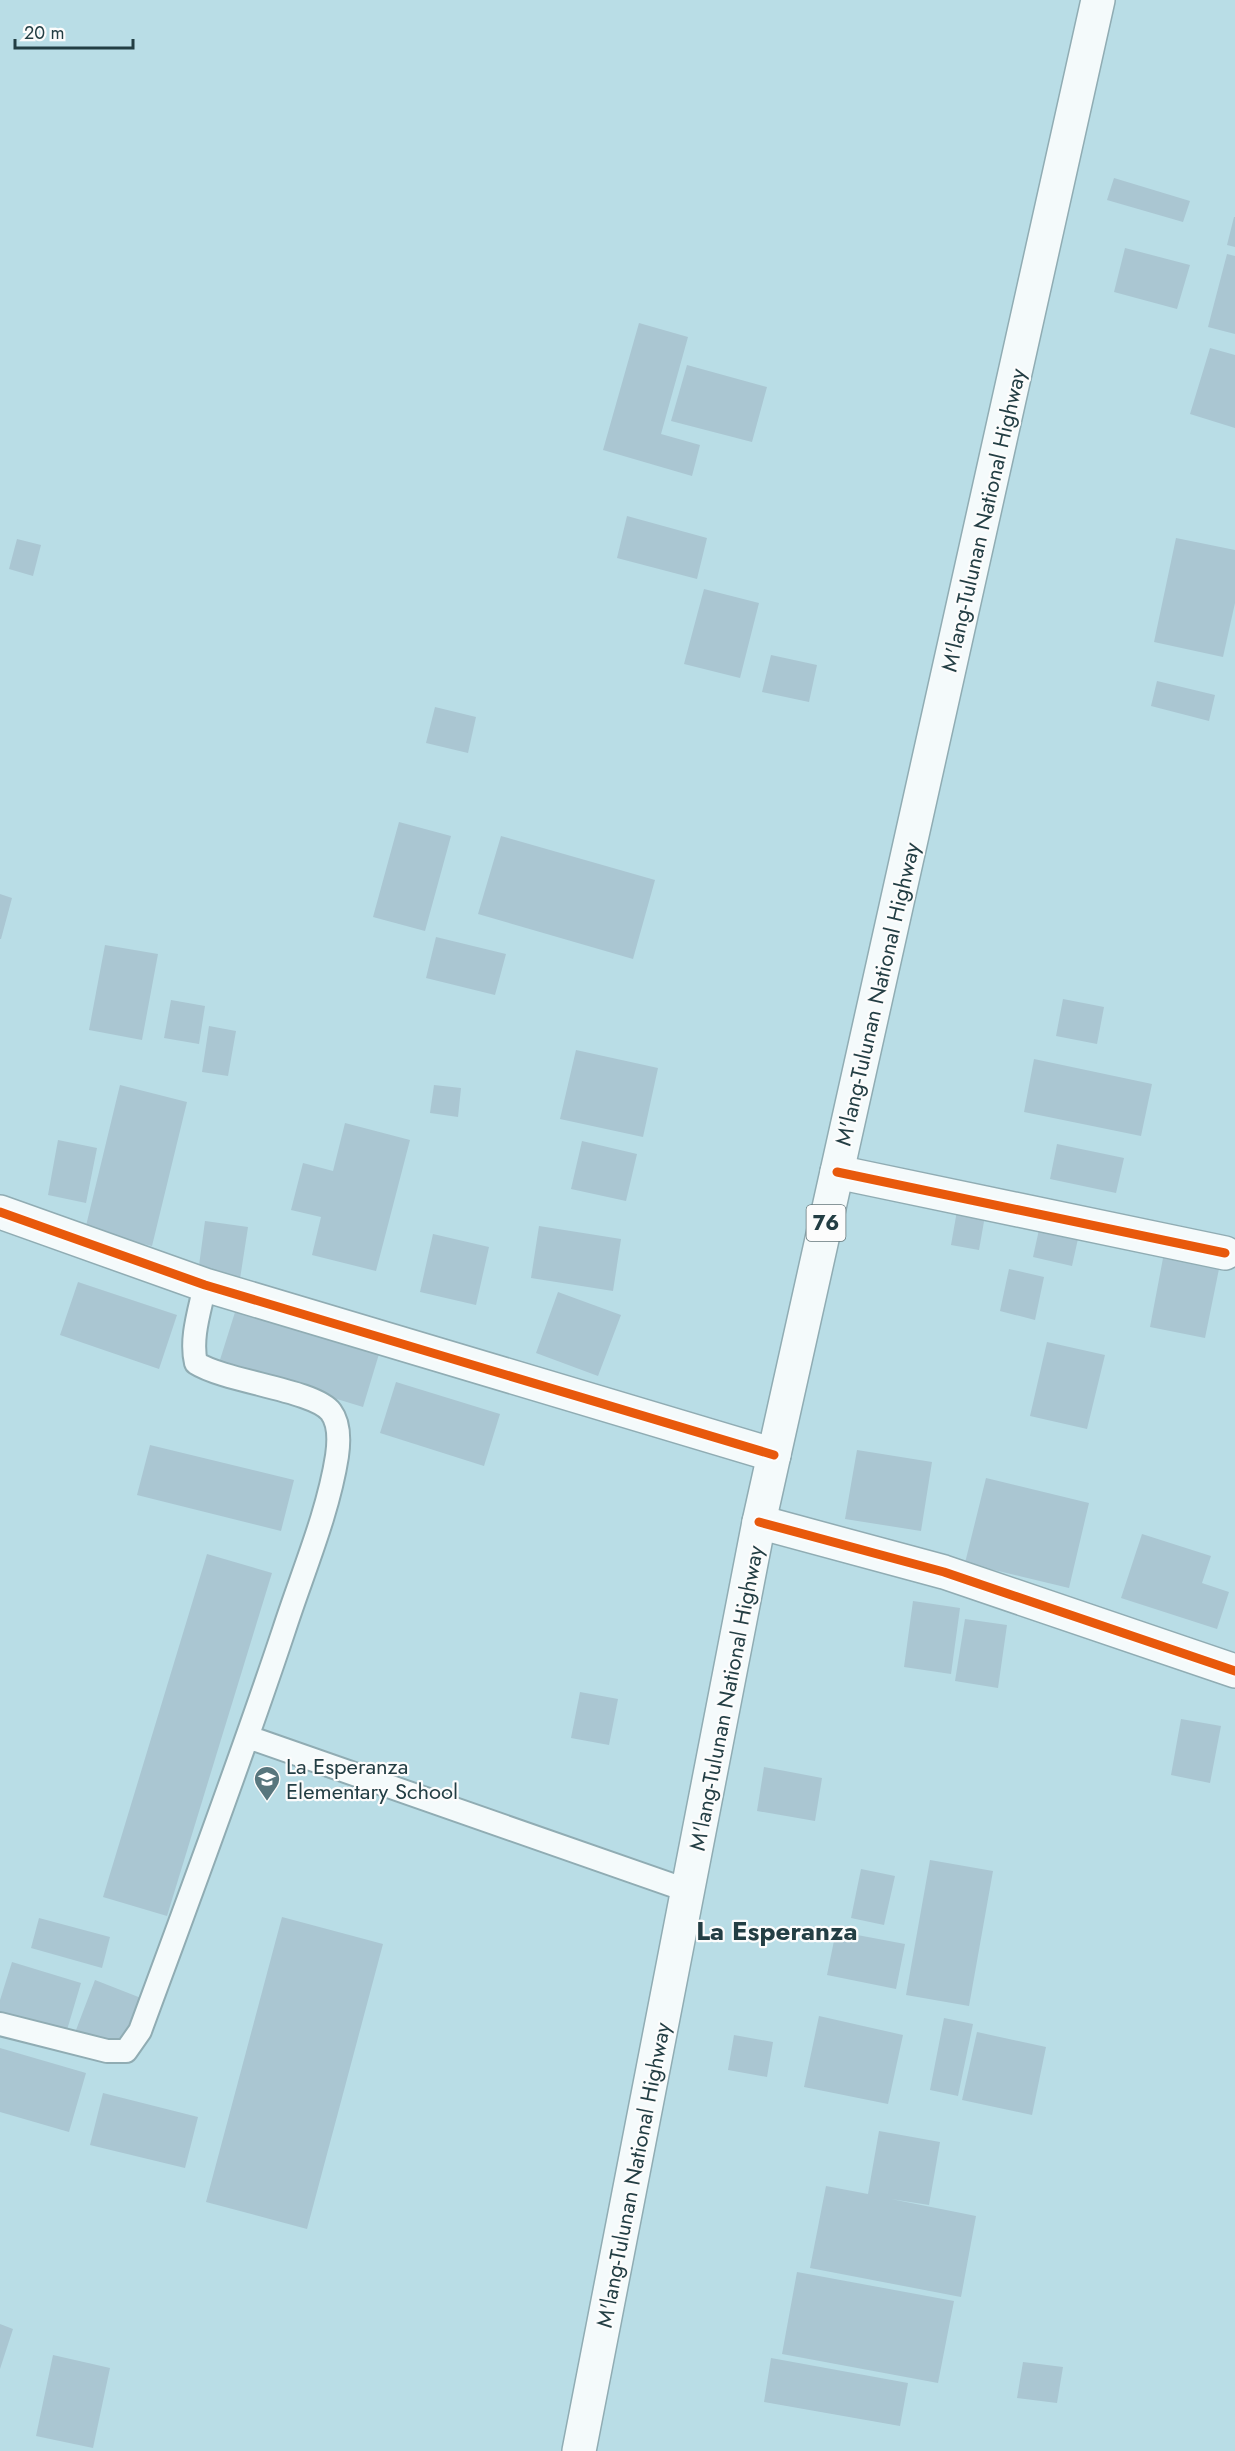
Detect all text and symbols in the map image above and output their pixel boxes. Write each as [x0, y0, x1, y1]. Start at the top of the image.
scale bar [15, 12, 134, 50]
text: 20 m [24, 20, 64, 46]
street label: M'lang-Tulunan National Highway [933, 365, 1034, 675]
street label: M'lang-Tulunan National Highway [827, 839, 928, 1149]
road number: 76 [806, 1205, 846, 1241]
street label: M'lang-Tulunan National Highway [681, 1542, 771, 1853]
place label: La Esperanza Elementary School [286, 1750, 458, 1807]
school or university icon: La Esperanza Elementary School [252, 1764, 282, 1802]
district label: La Esperanza [696, 1912, 858, 1950]
street label: M'lang-Tulunan National Highway [588, 2019, 678, 2330]

